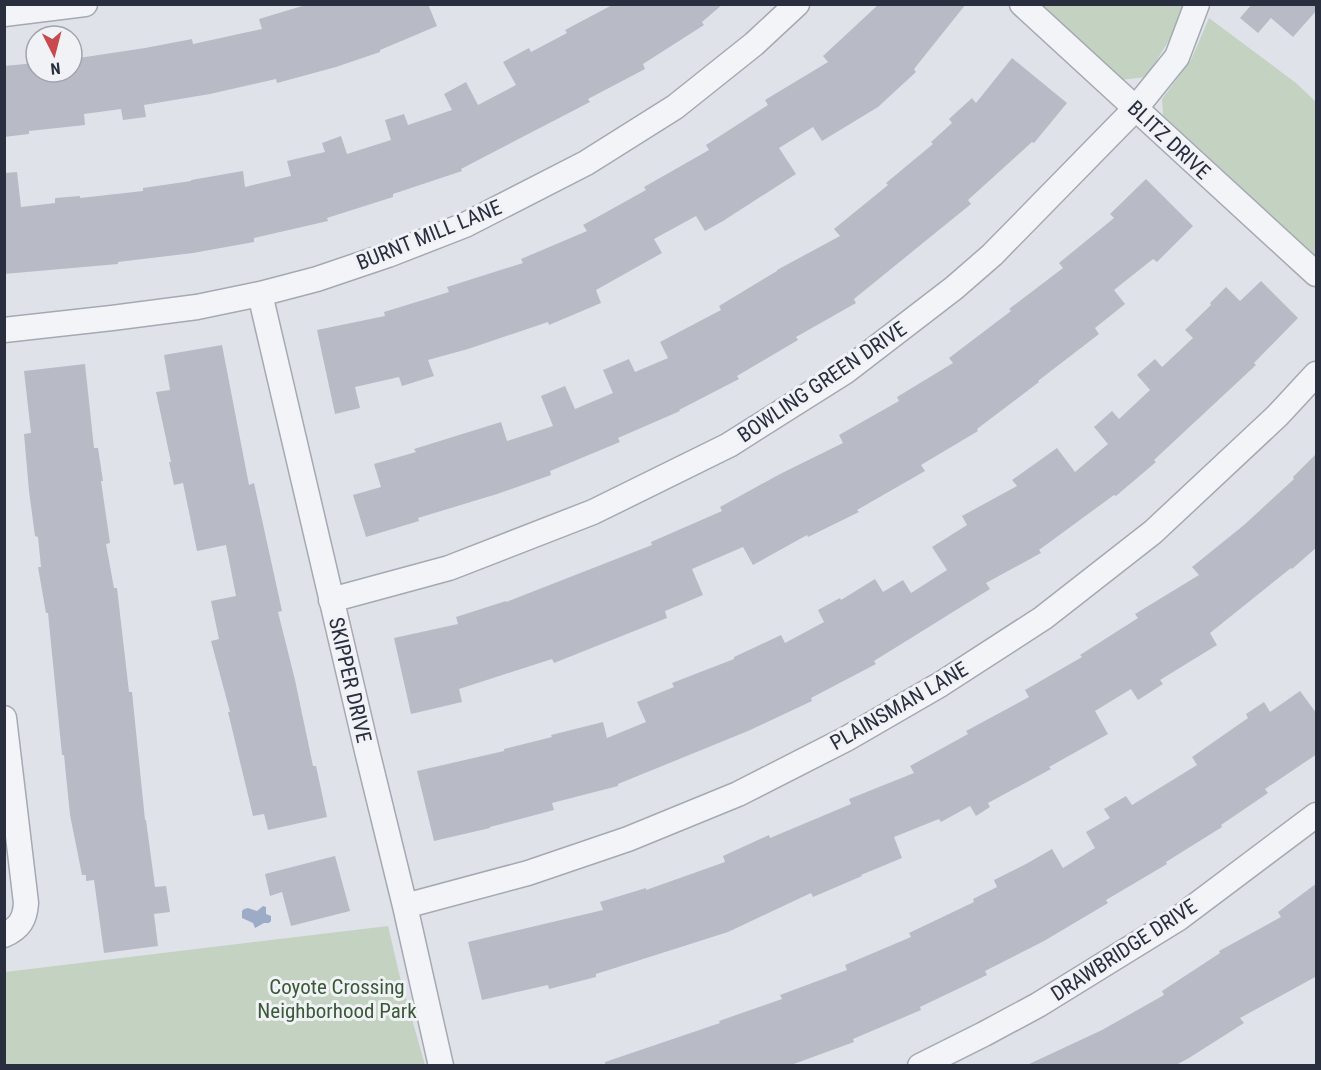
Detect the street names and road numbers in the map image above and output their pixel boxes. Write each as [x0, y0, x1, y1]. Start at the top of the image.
street label: BLITZ DRIVE [1123, 96, 1215, 184]
street label: BURNT MILL LANE [353, 195, 505, 275]
street label: BOWLING GREEN DRIVE [733, 317, 911, 447]
street label: SKIPPER DRIVE [324, 615, 376, 745]
street label: PLAINSMAN LANE [826, 657, 972, 755]
street label: DRAWBRIDGE DRIVE [1047, 894, 1201, 1006]

